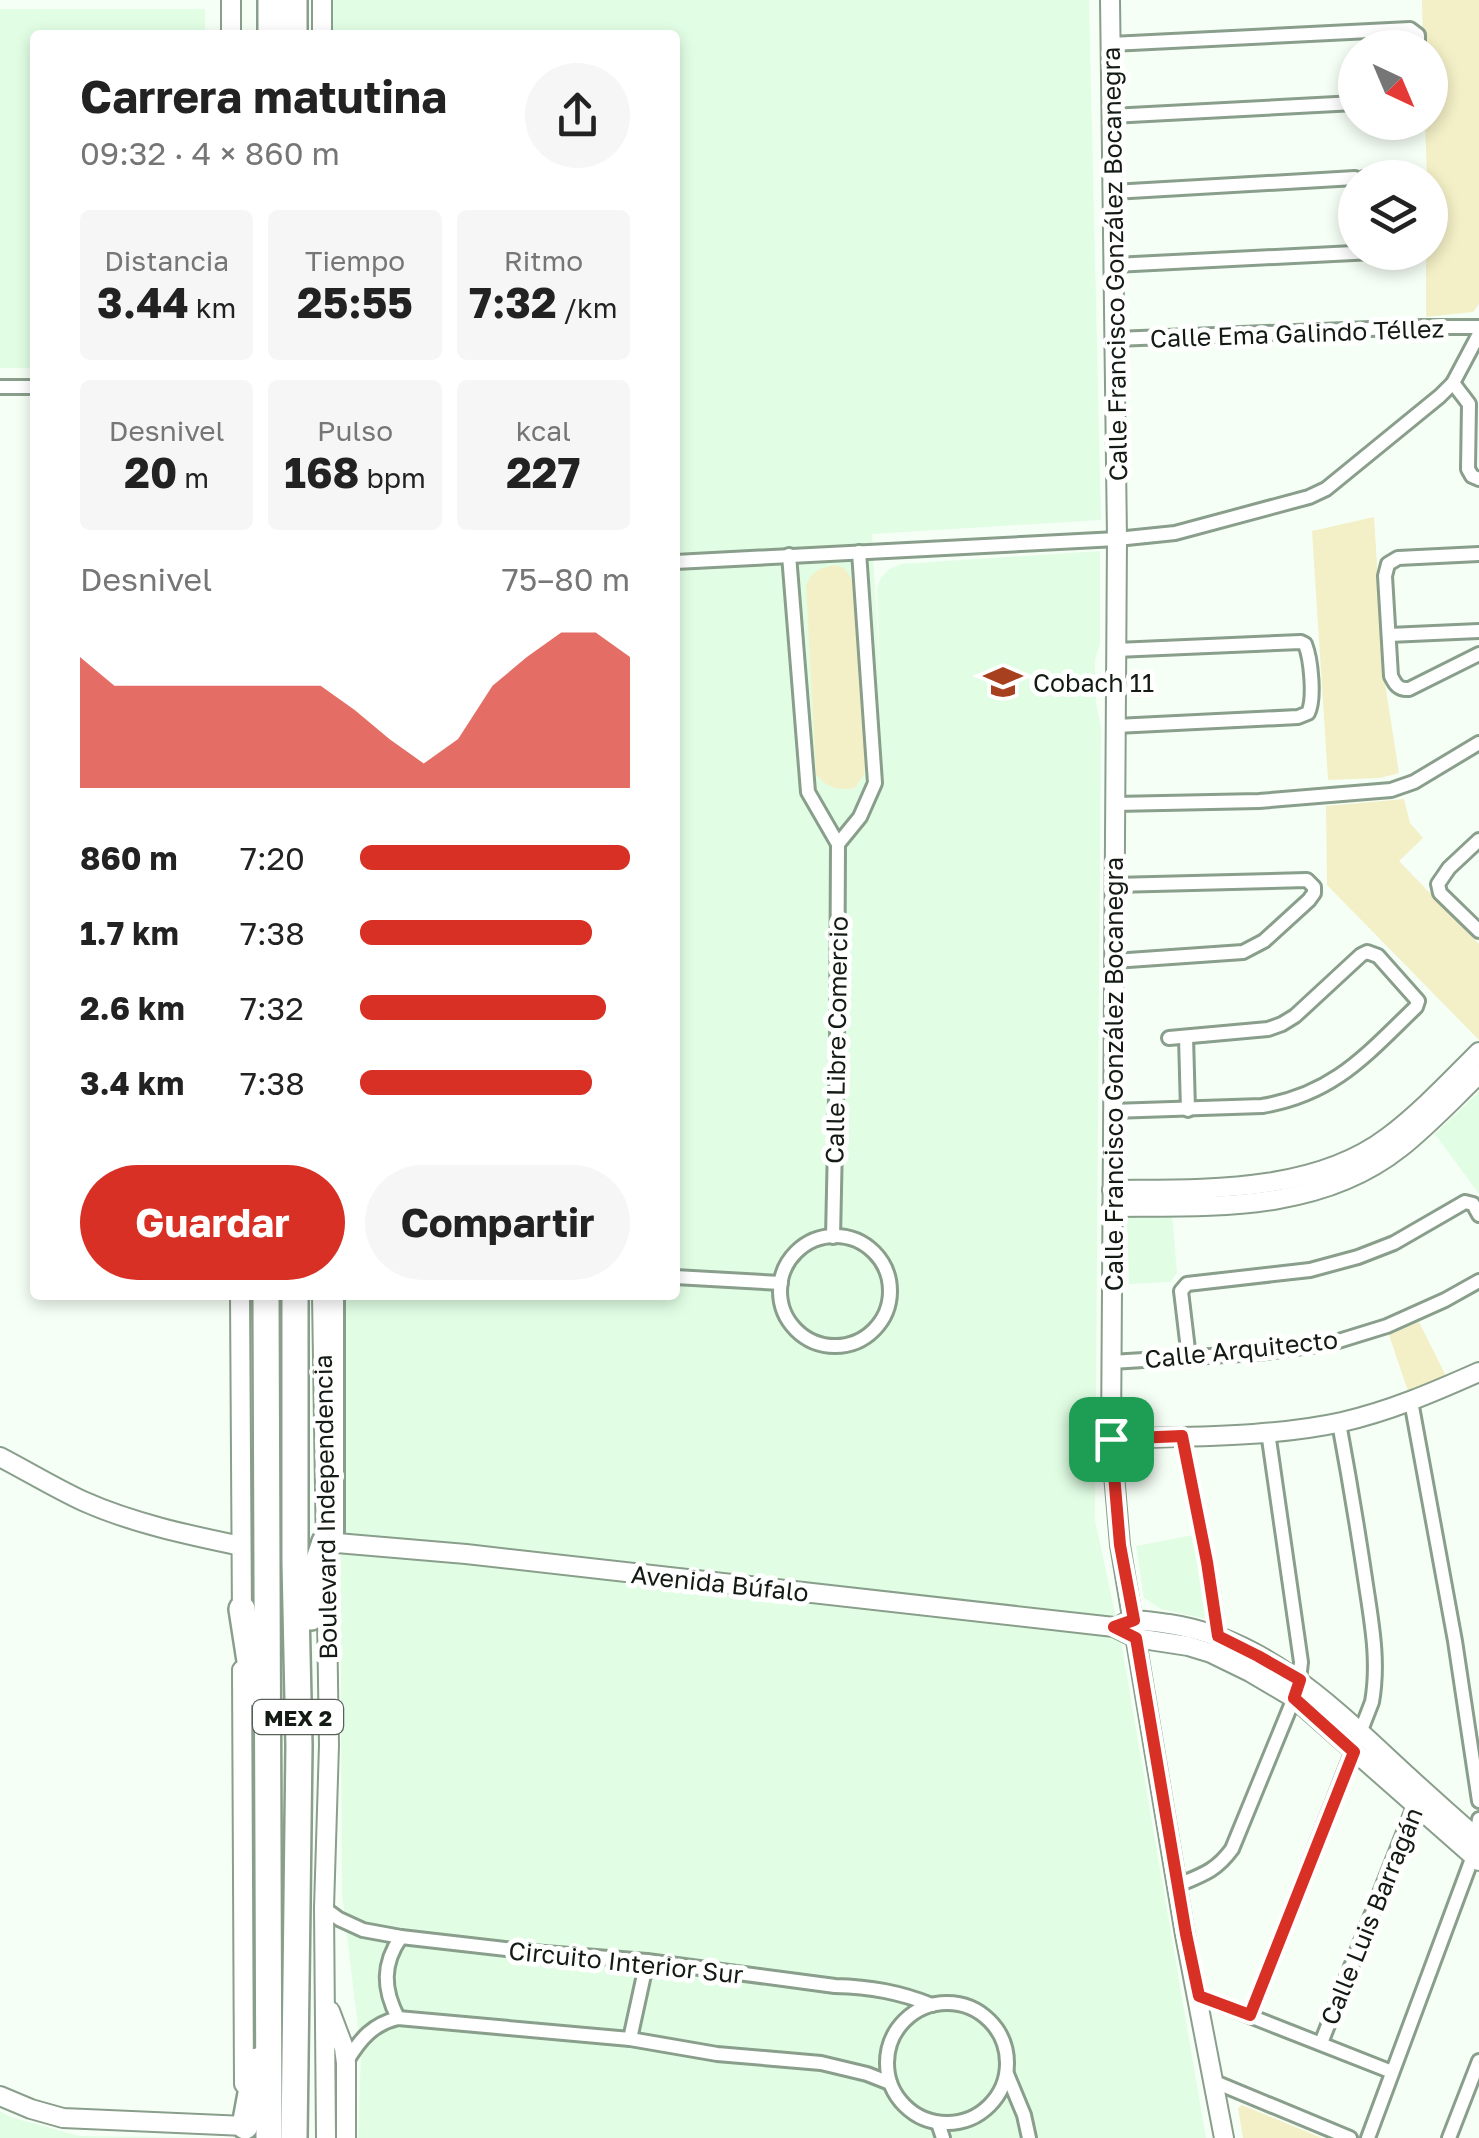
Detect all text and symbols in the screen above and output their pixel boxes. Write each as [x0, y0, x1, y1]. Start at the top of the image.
north arrow [1338, 30, 1448, 140]
map controls [1338, 30, 1448, 270]
street label: Calle Francisco González Bocanegra [1095, 47, 1133, 481]
button: share [525, 63, 630, 168]
text: Carrera matutina [80, 69, 447, 123]
text: 09:32 · 4 × 860 m [80, 134, 340, 172]
button: layers [1338, 160, 1448, 270]
text: Distancia [104, 244, 229, 277]
text: Tiempo [305, 244, 405, 277]
text: Ritmo [504, 244, 583, 277]
text: 3.44 [97, 277, 189, 327]
text: 25:55 [297, 277, 413, 327]
text: 7:32 [469, 277, 557, 327]
text: km [189, 291, 236, 324]
text: /km [557, 291, 618, 324]
street label: Calle Ema Galindo Téllez [1149, 312, 1445, 354]
text: Desnivel [109, 414, 225, 447]
text: Pulso [317, 414, 393, 447]
text: kcal [516, 414, 571, 447]
text: 20 [124, 447, 177, 497]
text: 168 [284, 447, 359, 497]
text: 227 [506, 447, 580, 497]
text: m [177, 461, 209, 494]
text: bpm [359, 461, 426, 494]
text: Desnivel [80, 560, 212, 598]
text: 75–80 m [502, 560, 630, 598]
school or university icon: Cobach 11 [982, 661, 1024, 703]
place label: Cobach 11 [1033, 667, 1154, 698]
text: 860 m [80, 839, 178, 877]
text: 7:20 [240, 839, 305, 877]
street label: Calle Francisco González Bocanegra [1098, 857, 1129, 1291]
text: 1.7 km [80, 914, 179, 952]
text: 7:38 [240, 914, 305, 952]
street label: Calle Libre Comercio [818, 916, 854, 1164]
text: 2.6 km [80, 989, 185, 1027]
text: 7:32 [240, 989, 304, 1027]
text: 3.4 km [80, 1064, 184, 1102]
text: 7:38 [240, 1064, 305, 1102]
button: Guardar [80, 1165, 345, 1280]
button: Compartir [365, 1165, 630, 1280]
street label: Calle Arquitecto [1143, 1323, 1339, 1375]
street label: Boulevard Independencia [307, 1354, 343, 1660]
pin [1069, 1397, 1154, 1482]
icon: arrive [1084, 1412, 1139, 1467]
street label: Avenida Búfalo [630, 1558, 810, 1608]
road number: MEX 2 [253, 1700, 343, 1734]
street label: Calle Luis Barragán [1313, 1803, 1429, 2029]
street label: Circuito Interior Sur [507, 1934, 745, 1990]

